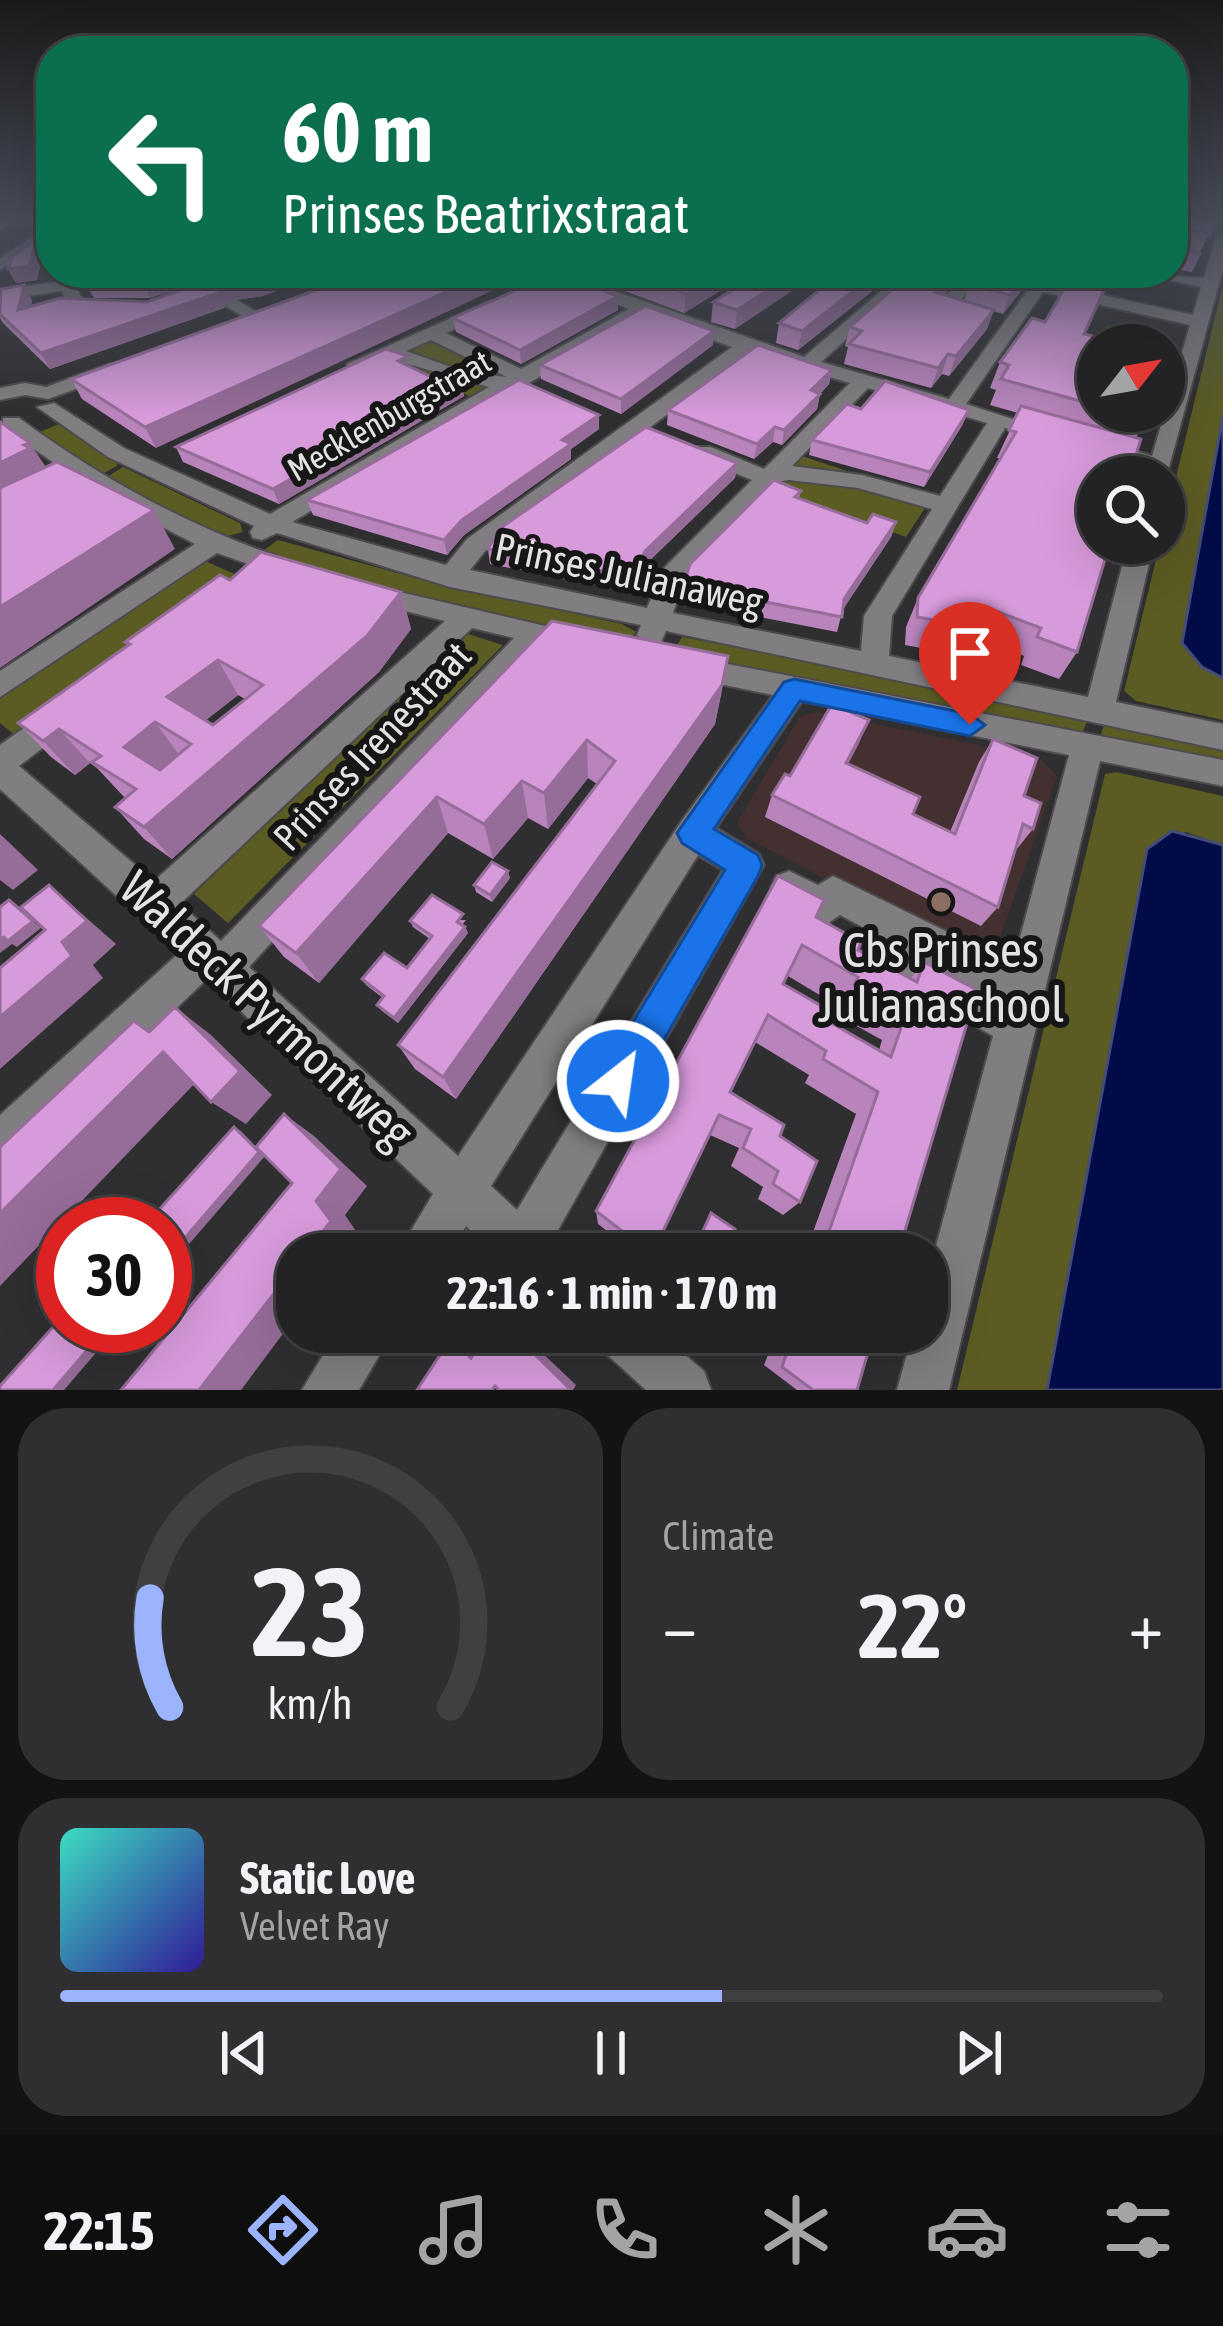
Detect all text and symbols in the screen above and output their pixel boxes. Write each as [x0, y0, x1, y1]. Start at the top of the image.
icon: left [84, 84, 240, 240]
text: 60 m [282, 84, 433, 180]
text: Prinses Beatrixstraat [282, 183, 689, 244]
north arrow [1077, 324, 1185, 432]
map controls [1077, 324, 1185, 564]
street label: Mecklenburgstraat [281, 342, 497, 488]
button: search [1077, 456, 1185, 564]
street label: Prinses Julianaweg [491, 524, 767, 624]
pin [919, 602, 1021, 725]
icon: arrive [937, 620, 1003, 686]
street label: Prinses Irenestraat [264, 633, 480, 859]
street label: Waldeck Pyrmontweg [110, 860, 425, 1160]
marker: Cbs Prinses Julianaschool [928, 889, 954, 915]
place label: Cbs Prinses Julianaschool [818, 922, 1064, 1032]
position arrow [555, 1018, 681, 1144]
speed limit sign: 30 [36, 1197, 192, 1353]
text: 22:16 · 1 min · 170 m [447, 1267, 777, 1319]
text: Climate [663, 1514, 774, 1558]
text: 23 [252, 1539, 369, 1682]
text: 22° [858, 1574, 967, 1677]
text: − [663, 1587, 697, 1663]
text: + [1129, 1587, 1163, 1663]
text: km/h [268, 1679, 353, 1728]
text: Static Love [240, 1852, 416, 1904]
text: Velvet Ray [240, 1904, 389, 1948]
icon: previous [211, 2020, 277, 2086]
icon: pause [578, 2020, 644, 2086]
icon: next [946, 2020, 1012, 2086]
icon: directions [241, 2188, 325, 2272]
icon: music [412, 2188, 496, 2272]
icon: phone [583, 2188, 667, 2272]
icon: climate [754, 2188, 838, 2272]
icon: car [925, 2188, 1009, 2272]
icon: filters [1096, 2188, 1180, 2272]
text: 22:15 [43, 2200, 155, 2261]

